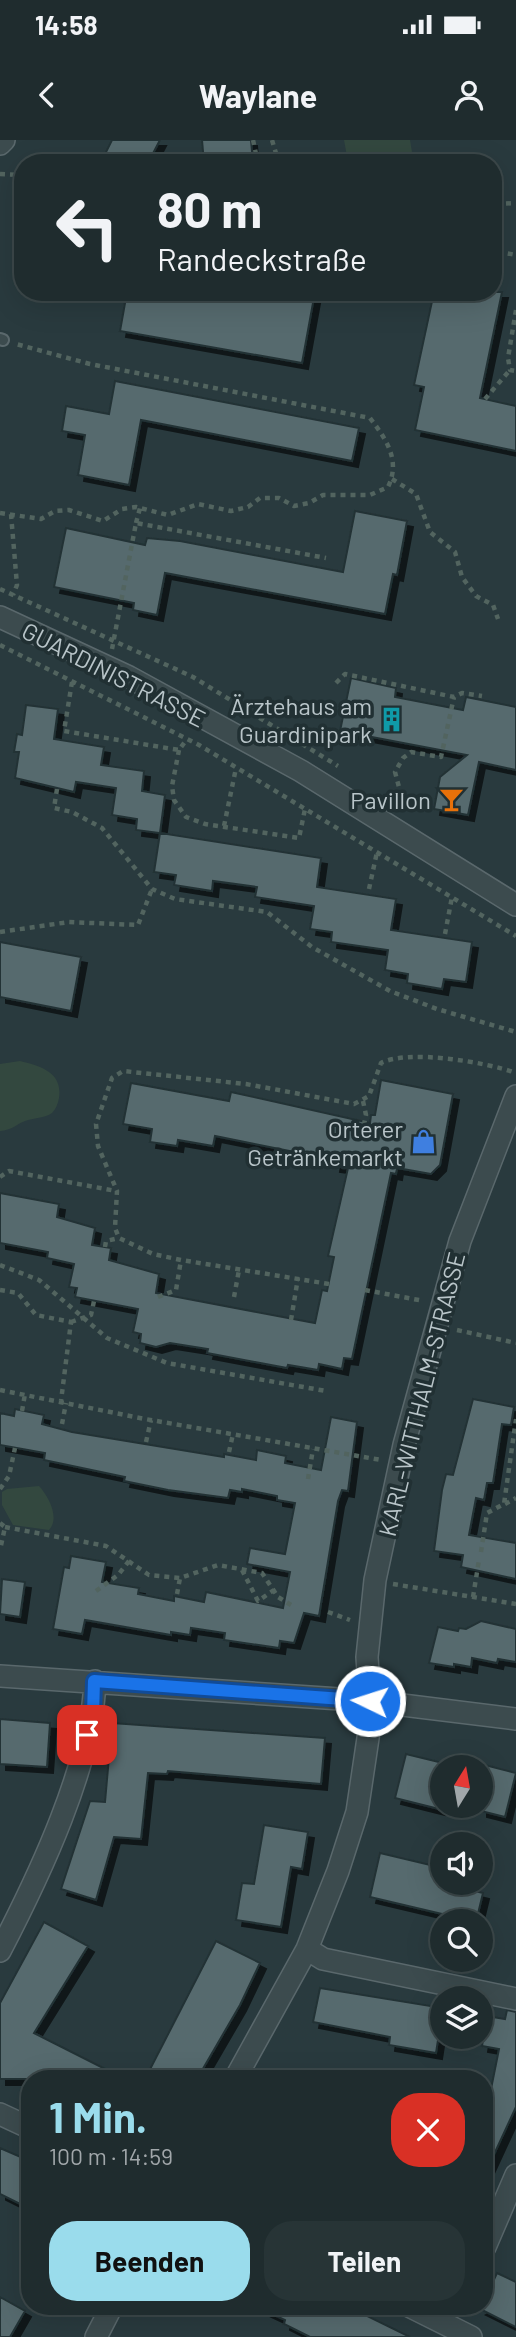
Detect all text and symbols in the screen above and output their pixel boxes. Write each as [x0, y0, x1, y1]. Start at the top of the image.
text: 14:58 [35, 9, 97, 40]
icon: back [28, 76, 66, 114]
text: Waylane [199, 76, 317, 114]
icon: person [450, 76, 488, 114]
text: 80 m [157, 179, 262, 238]
icon: left [42, 182, 133, 273]
text: Randeckstraße [157, 239, 367, 277]
street label: GUARDINISTRASSE [18, 615, 210, 733]
place label: Ärztehaus am Guardinipark [230, 691, 372, 748]
building icon: Ärztehaus am Guardinipark [378, 705, 406, 733]
place label: Pavillon [350, 785, 431, 814]
bar icon: Pavillon [437, 785, 465, 813]
place label: Orterer Getränkemarkt [247, 1114, 403, 1171]
shop icon: Orterer Getränkemarkt [409, 1128, 437, 1156]
street label: KARL-WITTHALM-STRASSE [372, 1249, 470, 1539]
position arrow [333, 1664, 407, 1738]
pin [57, 1705, 117, 1765]
icon: arrive [68, 1716, 106, 1754]
north arrow [430, 1755, 494, 1818]
map controls [430, 1755, 493, 2049]
button: sound [430, 1832, 493, 1895]
button: search [430, 1909, 493, 1972]
button: layers [430, 1986, 493, 2049]
text: 1 Min. [49, 2091, 147, 2141]
button: close [391, 2093, 465, 2167]
text: 100 m · 14:59 [49, 2142, 173, 2170]
button: Beenden [49, 2221, 250, 2301]
button: Teilen [264, 2221, 465, 2301]

